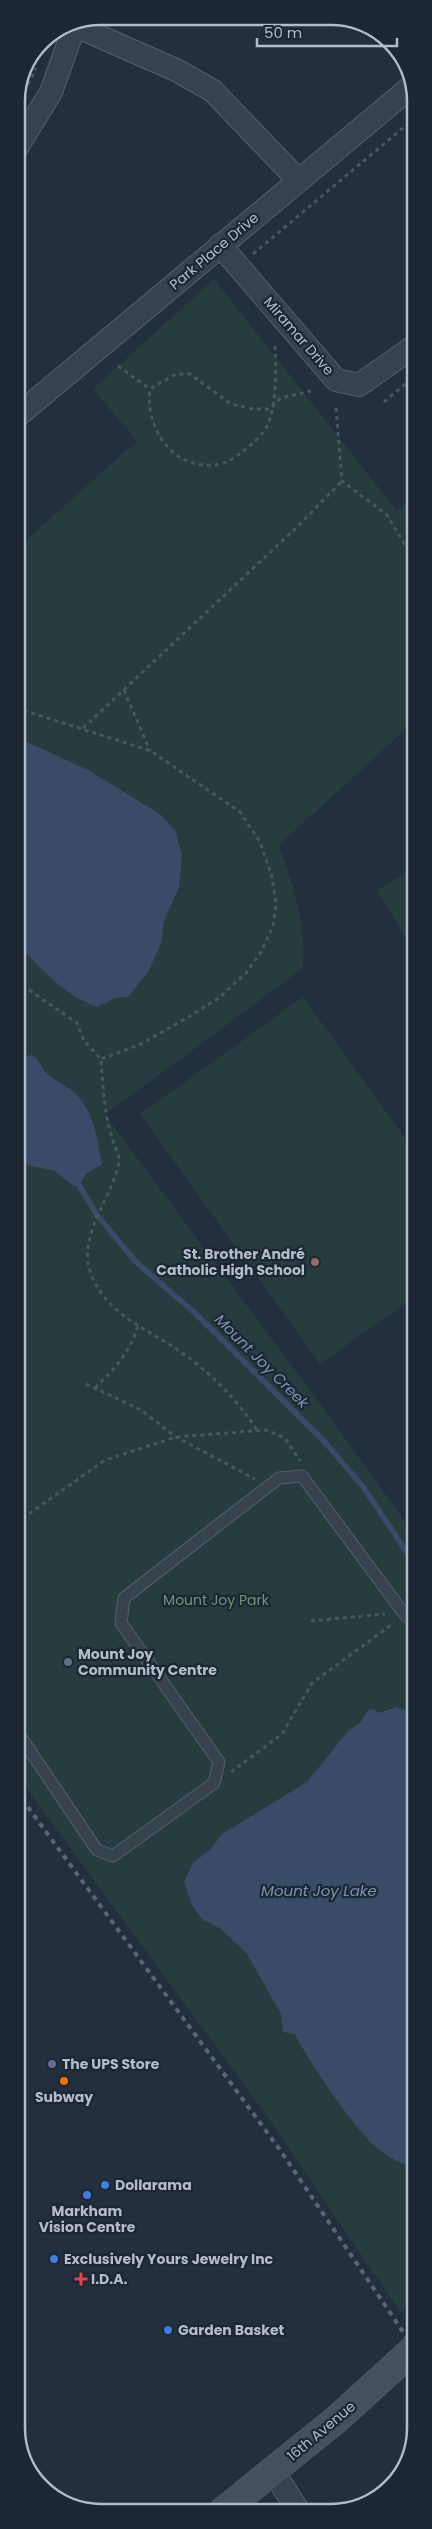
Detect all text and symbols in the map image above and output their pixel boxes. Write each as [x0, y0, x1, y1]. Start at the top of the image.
scale bar [257, 15, 397, 47]
text: 50 m [264, 22, 302, 43]
street label: Park Place Drive [165, 208, 263, 294]
street label: Miramar Drive [259, 292, 339, 380]
place label: St. Brother André Catholic High School [156, 1244, 305, 1280]
marker: St. Brother André Catholic High School [309, 1256, 321, 1268]
water label: Mount Joy Creek [210, 1309, 315, 1414]
park label: Mount Joy Park [163, 1590, 270, 1610]
place label: Mount Joy Community Centre [78, 1644, 217, 1680]
marker: Mount Joy Community Centre [62, 1656, 74, 1668]
water label: Mount Joy Lake [261, 1880, 377, 1901]
place label: The UPS Store [62, 2054, 160, 2074]
marker: The UPS Store [46, 2058, 58, 2070]
marker: Subway [58, 2075, 70, 2087]
place label: Subway [35, 2087, 93, 2107]
place label: Dollarama [115, 2175, 192, 2195]
marker: Dollarama [99, 2179, 111, 2191]
marker: Markham Vision Centre [81, 2189, 93, 2201]
place label: Markham Vision Centre [39, 2201, 136, 2237]
place label: Exclusively Yours Jewelry Inc [64, 2249, 274, 2269]
marker: Exclusively Yours Jewelry Inc [48, 2253, 60, 2265]
place label: I.D.A. [91, 2269, 128, 2289]
marker: I.D.A. [75, 2273, 87, 2285]
place label: Garden Basket [178, 2320, 285, 2340]
marker: Garden Basket [162, 2324, 174, 2336]
street label: 16th Avenue [282, 2396, 360, 2466]

